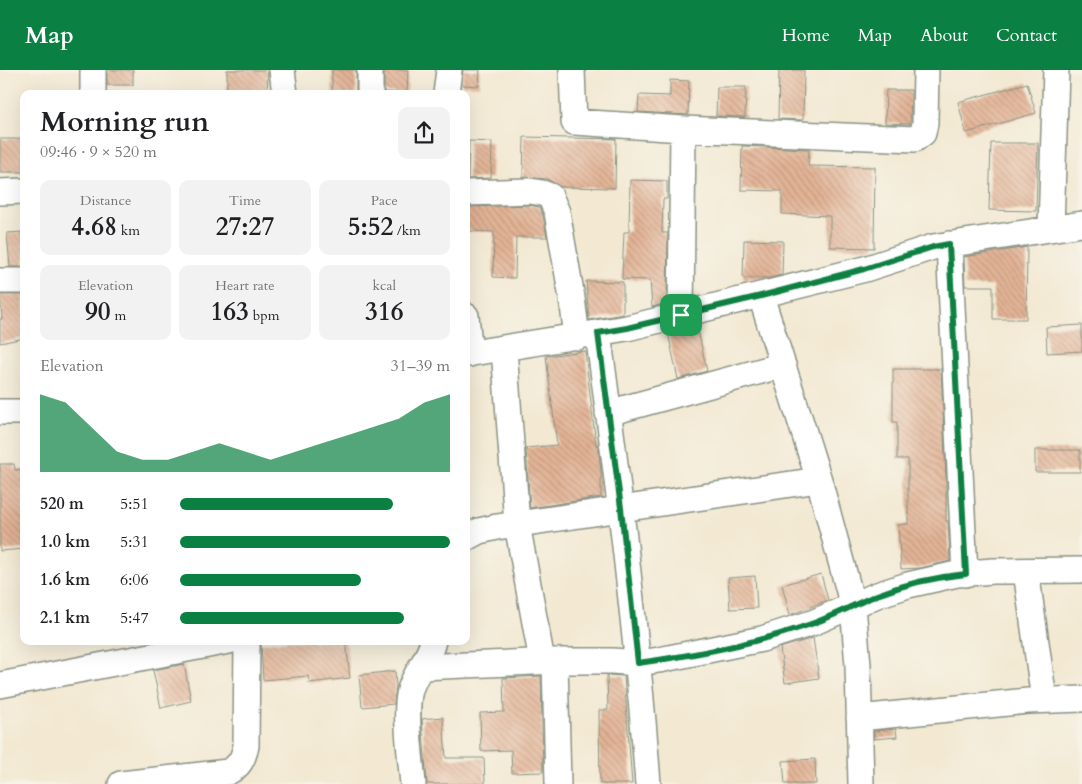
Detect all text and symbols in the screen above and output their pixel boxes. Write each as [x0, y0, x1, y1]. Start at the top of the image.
text: Map [25, 19, 74, 52]
text: Home [782, 23, 830, 48]
text: Map [858, 23, 892, 48]
text: About [920, 23, 968, 48]
text: Contact [996, 23, 1057, 48]
text: Morning run [40, 103, 209, 141]
button: share [398, 107, 450, 159]
text: 09:46 · 9 × 520 m [40, 141, 157, 163]
text: Distance [80, 191, 131, 210]
text: Time [229, 191, 261, 210]
text: Pace [371, 191, 398, 210]
text: 4.68 [71, 210, 117, 244]
text: 27:27 [216, 210, 274, 244]
text: 5:52 [348, 210, 393, 244]
text: km [117, 221, 140, 240]
text: /km [393, 221, 421, 240]
text: Elevation [78, 276, 133, 295]
text: Heart rate [215, 276, 275, 295]
text: kcal [373, 276, 396, 295]
pin [660, 294, 702, 336]
text: 90 [85, 295, 111, 329]
text: 163 [210, 295, 249, 329]
text: 316 [365, 295, 404, 329]
icon: arrive [667, 301, 695, 329]
text: m [111, 306, 126, 325]
text: bpm [249, 306, 279, 325]
text: Elevation [40, 355, 104, 377]
text: 31–39 m [391, 355, 450, 377]
text: 520 m [40, 493, 84, 515]
text: 5:51 [120, 493, 149, 515]
text: 1.0 km [40, 531, 90, 553]
text: 5:31 [120, 531, 149, 553]
text: 1.6 km [40, 569, 90, 591]
text: 6:06 [120, 569, 149, 591]
text: 2.1 km [40, 607, 90, 629]
text: 5:47 [120, 607, 149, 629]

